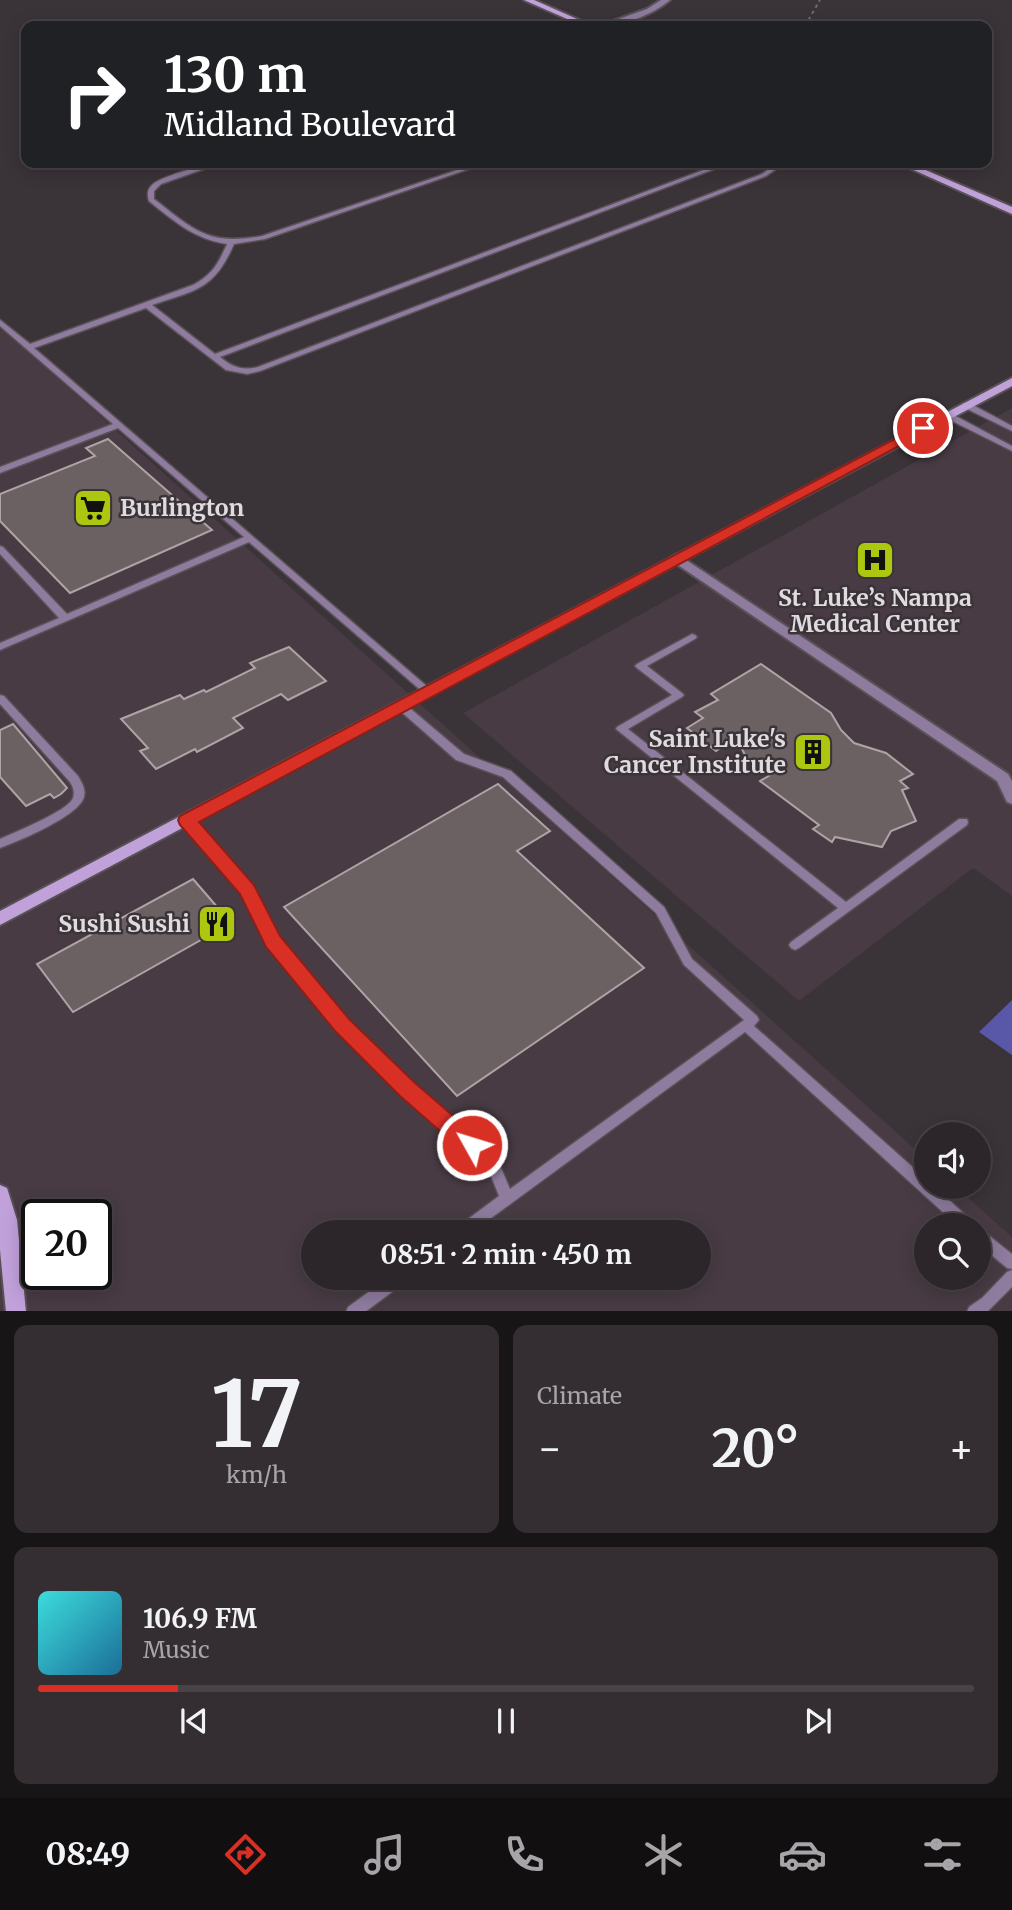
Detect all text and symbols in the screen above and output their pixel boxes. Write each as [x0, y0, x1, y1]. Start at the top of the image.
text: 130 m [164, 44, 307, 105]
icon: right [49, 49, 140, 140]
text: Midland Boulevard [164, 105, 456, 145]
pin [893, 398, 953, 458]
icon: arrive [904, 409, 942, 447]
supermarket icon: Burlington [72, 487, 114, 529]
place label: Burlington [120, 493, 245, 522]
hospital icon: St. Luke’s Nampa Medical Center [854, 539, 896, 581]
place label: St. Luke’s Nampa Medical Center [778, 583, 972, 638]
place label: Saint Luke's Cancer Institute [604, 724, 786, 779]
building icon: Saint Luke's Cancer Institute [792, 731, 834, 773]
restaurant icon: Sushi Sushi [196, 903, 238, 945]
place label: Sushi Sushi [58, 909, 190, 938]
position arrow [435, 1108, 509, 1182]
map controls [914, 1122, 991, 1290]
button: sound [914, 1122, 991, 1199]
speed limit sign: 20 [21, 1199, 112, 1290]
button: search [914, 1213, 991, 1290]
text: 08:51 · 2 min · 450 m [380, 1238, 632, 1271]
text: 17 [211, 1357, 302, 1472]
text: Climate [537, 1381, 622, 1410]
text: 20° [711, 1416, 800, 1481]
text: − [537, 1425, 562, 1472]
text: + [949, 1425, 974, 1472]
text: km/h [226, 1460, 287, 1489]
text: 106.9 FM [143, 1602, 257, 1635]
text: Music [143, 1635, 210, 1664]
icon: previous [175, 1702, 213, 1740]
icon: pause [487, 1702, 525, 1740]
icon: next [799, 1702, 837, 1740]
icon: directions [221, 1830, 270, 1879]
icon: music [360, 1830, 409, 1879]
icon: phone [500, 1830, 549, 1879]
icon: climate [639, 1830, 688, 1879]
icon: car [778, 1830, 827, 1879]
icon: filters [918, 1830, 967, 1879]
text: 08:49 [45, 1834, 130, 1874]

